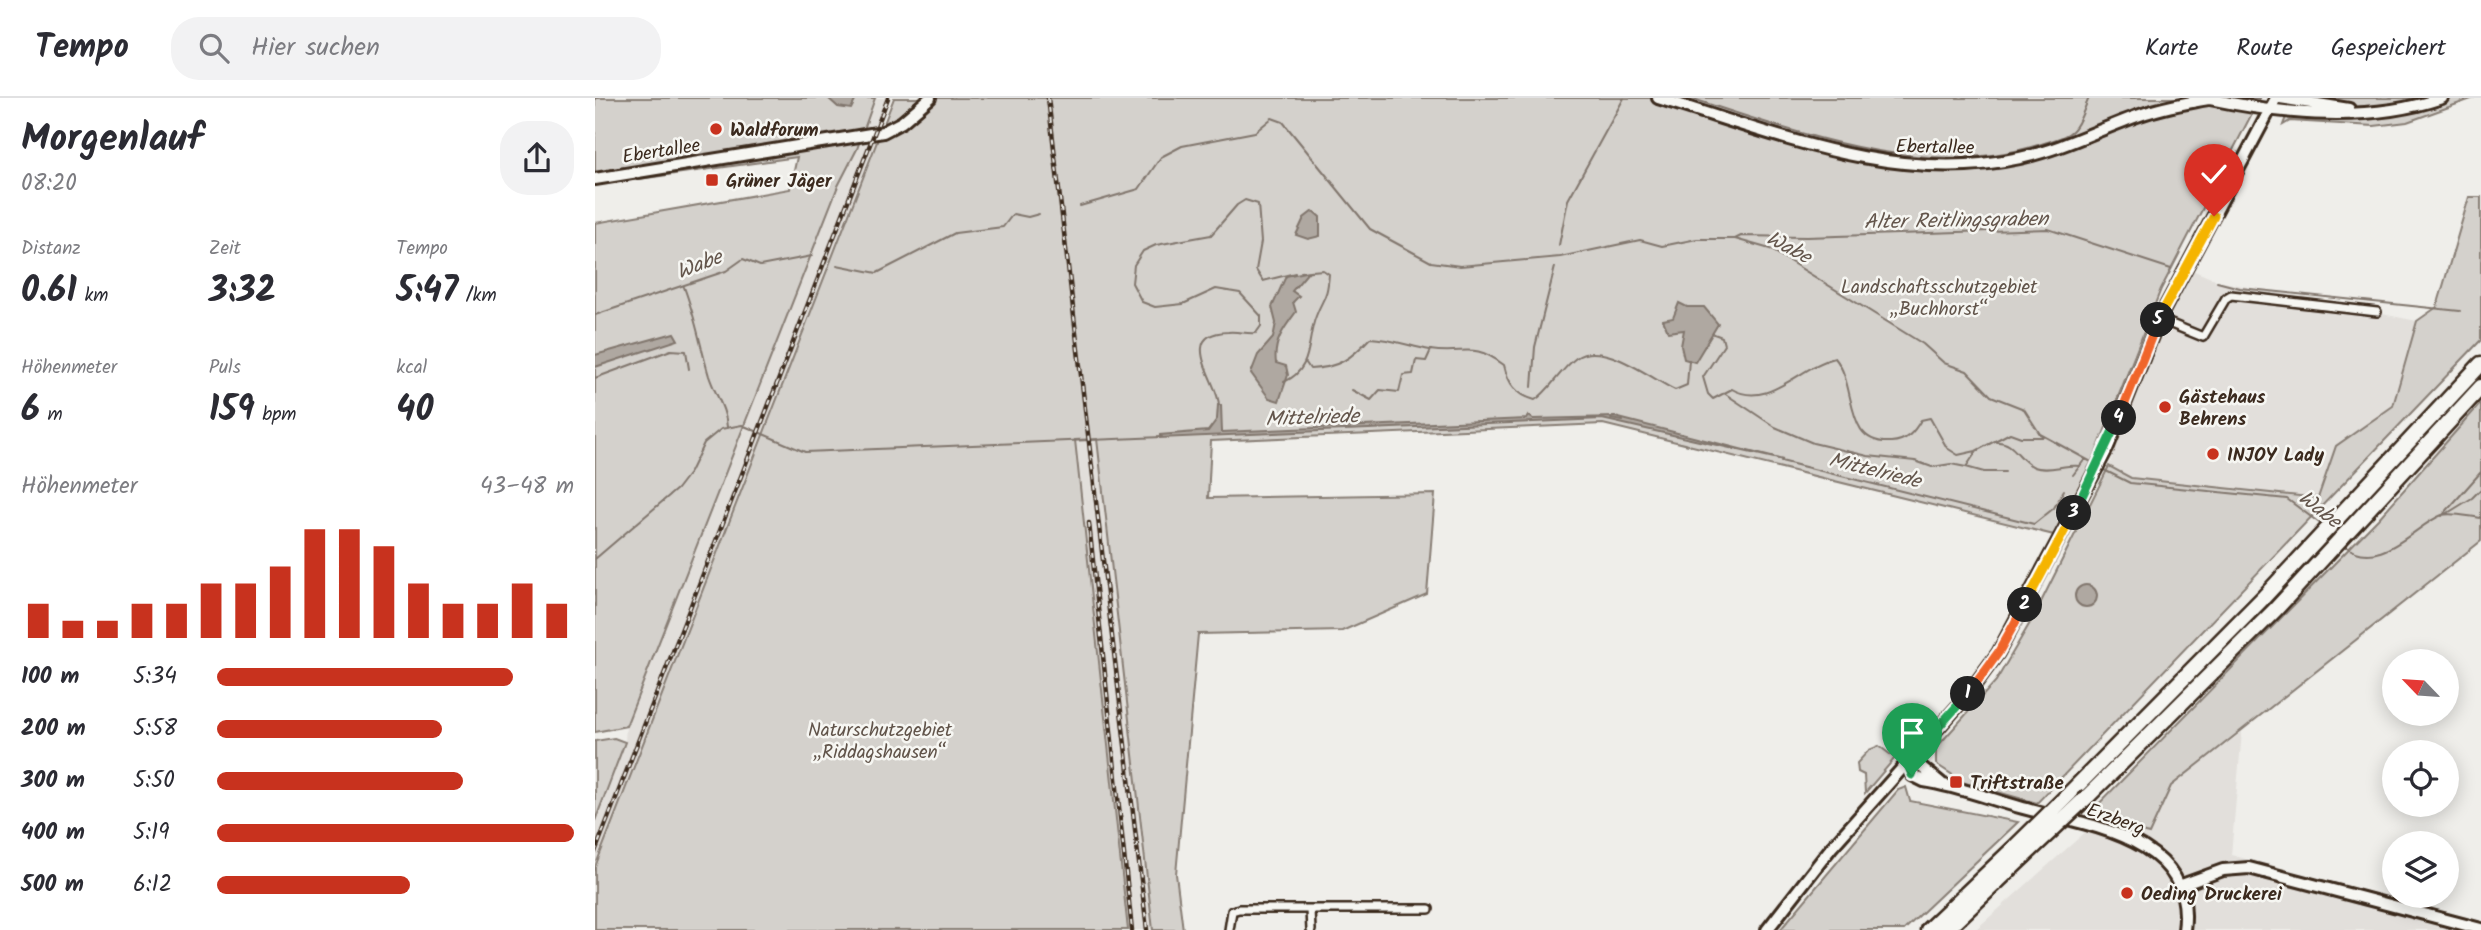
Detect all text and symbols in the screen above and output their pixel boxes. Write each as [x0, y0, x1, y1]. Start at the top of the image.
search box [171, 17, 661, 80]
text: Tempo [35, 22, 129, 75]
text: Hier suchen [251, 27, 380, 69]
icon: search [195, 29, 233, 67]
text: Karte [2145, 29, 2198, 68]
text: Route [2236, 29, 2293, 68]
text: Gespeichert [2331, 29, 2446, 68]
text: Morgenlauf [21, 110, 203, 170]
place label: Waldforum [730, 116, 819, 146]
button: share [500, 121, 574, 195]
marker: Waldforum [708, 121, 724, 137]
street label: Ebertallee [620, 131, 703, 173]
street label: Ebertallee [1895, 132, 1975, 164]
pin [2184, 144, 2244, 216]
icon: check [2195, 155, 2233, 193]
text: 08:20 [21, 166, 77, 202]
place label: Grüner Jäger [726, 167, 833, 197]
marker: Grüner Jäger [704, 172, 720, 188]
water label: Alter Reitlingsgraben [1864, 203, 2050, 240]
water label: Wabe [1760, 223, 1819, 275]
text: Distanz [21, 234, 81, 264]
text: Zeit [209, 234, 241, 264]
text: Tempo [396, 234, 448, 264]
water label: Wabe [672, 241, 730, 289]
text: 0.61 [21, 264, 77, 320]
text: 3:32 [209, 264, 276, 320]
text: 5:47 [396, 264, 458, 320]
park label: Landschaftsschutzgebiet „Buchhorst“ [1841, 273, 2038, 325]
text: km [77, 281, 108, 311]
text: /km [458, 281, 497, 311]
pin: 5 [2141, 302, 2175, 338]
text: 5 [2153, 304, 2162, 334]
text: Höhenmeter [21, 353, 117, 383]
text: Puls [209, 353, 241, 383]
text: kcal [396, 353, 427, 383]
text: 6 [21, 383, 40, 439]
text: 159 [209, 383, 255, 439]
text: 40 [396, 383, 433, 439]
place label: Gästehaus Behrens [2179, 383, 2266, 435]
marker: Gästehaus Behrens [2157, 399, 2173, 415]
text: m [40, 400, 63, 430]
text: bpm [255, 400, 296, 430]
water label: Mittelriede [1265, 400, 1362, 437]
pin: 4 [2101, 400, 2137, 436]
text: 4 [2113, 402, 2124, 432]
place label: INJOY Lady [2227, 441, 2324, 471]
water label: Mittelriede [1825, 444, 1927, 499]
marker: INJOY Lady [2205, 446, 2221, 462]
text: Höhenmeter [21, 469, 137, 505]
text: 43–48 m [480, 469, 574, 505]
water label: Wabe [2290, 483, 2350, 539]
pin: 3 [2057, 496, 2091, 530]
text: 3 [2068, 497, 2079, 527]
pin: 2 [2007, 588, 2043, 622]
text: 2 [2019, 589, 2030, 619]
north arrow [2382, 649, 2459, 726]
map controls [2382, 649, 2459, 908]
text: 100 m [21, 659, 79, 695]
text: 5:34 [133, 659, 177, 695]
pin: 1 [1951, 676, 1985, 712]
text: 1 [1965, 678, 1970, 708]
pin [1882, 703, 1942, 775]
text: 200 m [21, 711, 86, 747]
text: 5:58 [133, 711, 177, 747]
icon: arrive [1893, 714, 1931, 752]
park label: Naturschutzgebiet „Riddagshausen“ [808, 716, 953, 768]
button: locate [2382, 740, 2459, 817]
text: 300 m [21, 763, 85, 799]
text: 5:50 [133, 763, 175, 799]
place label: Triftstraße [1970, 769, 2064, 799]
marker: Triftstraße [1948, 774, 1964, 790]
street label: Erzberg [2082, 796, 2148, 844]
text: 400 m [21, 815, 85, 851]
text: 5:19 [133, 815, 169, 851]
button: layers [2382, 831, 2459, 908]
text: 500 m [21, 867, 84, 903]
text: 6:12 [133, 867, 172, 903]
place label: Oeding Druckerei [2141, 880, 2283, 910]
marker: Oeding Druckerei [2119, 885, 2135, 901]

